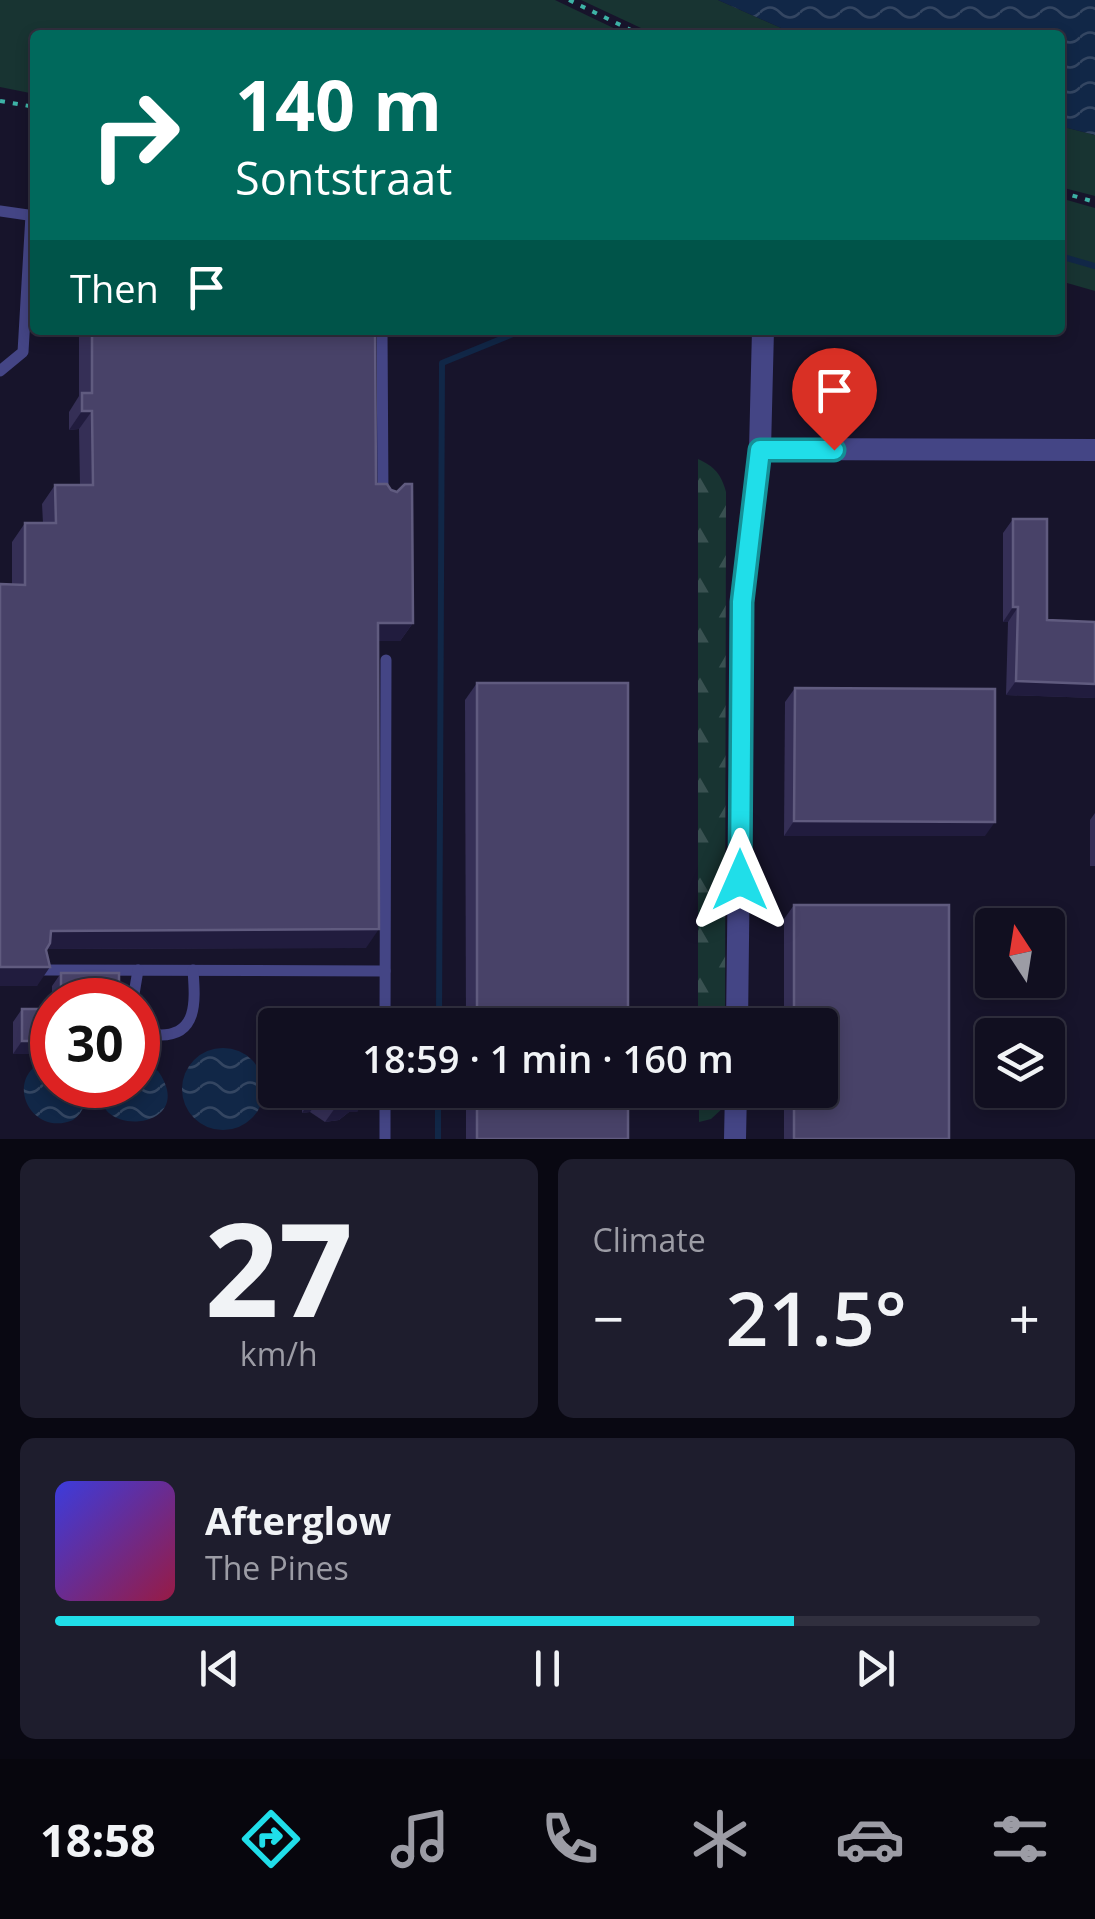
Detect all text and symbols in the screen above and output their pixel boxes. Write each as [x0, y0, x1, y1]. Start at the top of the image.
text: 140 m [235, 56, 442, 152]
icon: right [70, 70, 200, 200]
text: Sontstraat [235, 147, 452, 208]
icon: arrive [179, 260, 234, 315]
text: Then [70, 262, 159, 314]
pin [792, 348, 877, 451]
icon: arrive [807, 363, 862, 418]
position arrow [688, 828, 792, 932]
north arrow [975, 908, 1065, 998]
map controls [975, 908, 1065, 1108]
speed limit sign: 30 [30, 978, 160, 1108]
button: layers [975, 1018, 1065, 1108]
text: 18:59 · 1 min · 160 m [362, 1032, 734, 1084]
text: 27 [204, 1178, 353, 1355]
text: Climate [593, 1218, 706, 1261]
text: 21.5° [726, 1266, 907, 1368]
text: − [593, 1280, 624, 1355]
text: + [1009, 1280, 1040, 1355]
text: km/h [240, 1332, 318, 1375]
text: Afterglow [205, 1494, 391, 1546]
text: The Pines [205, 1546, 349, 1589]
icon: previous [192, 1641, 247, 1696]
icon: pause [520, 1641, 575, 1696]
icon: next [848, 1641, 903, 1696]
icon: directions [236, 1804, 306, 1874]
icon: music [385, 1804, 455, 1874]
icon: phone [535, 1804, 605, 1874]
icon: climate [685, 1804, 755, 1874]
icon: car [835, 1804, 905, 1874]
icon: filters [985, 1804, 1055, 1874]
text: 18:58 [40, 1809, 156, 1870]

